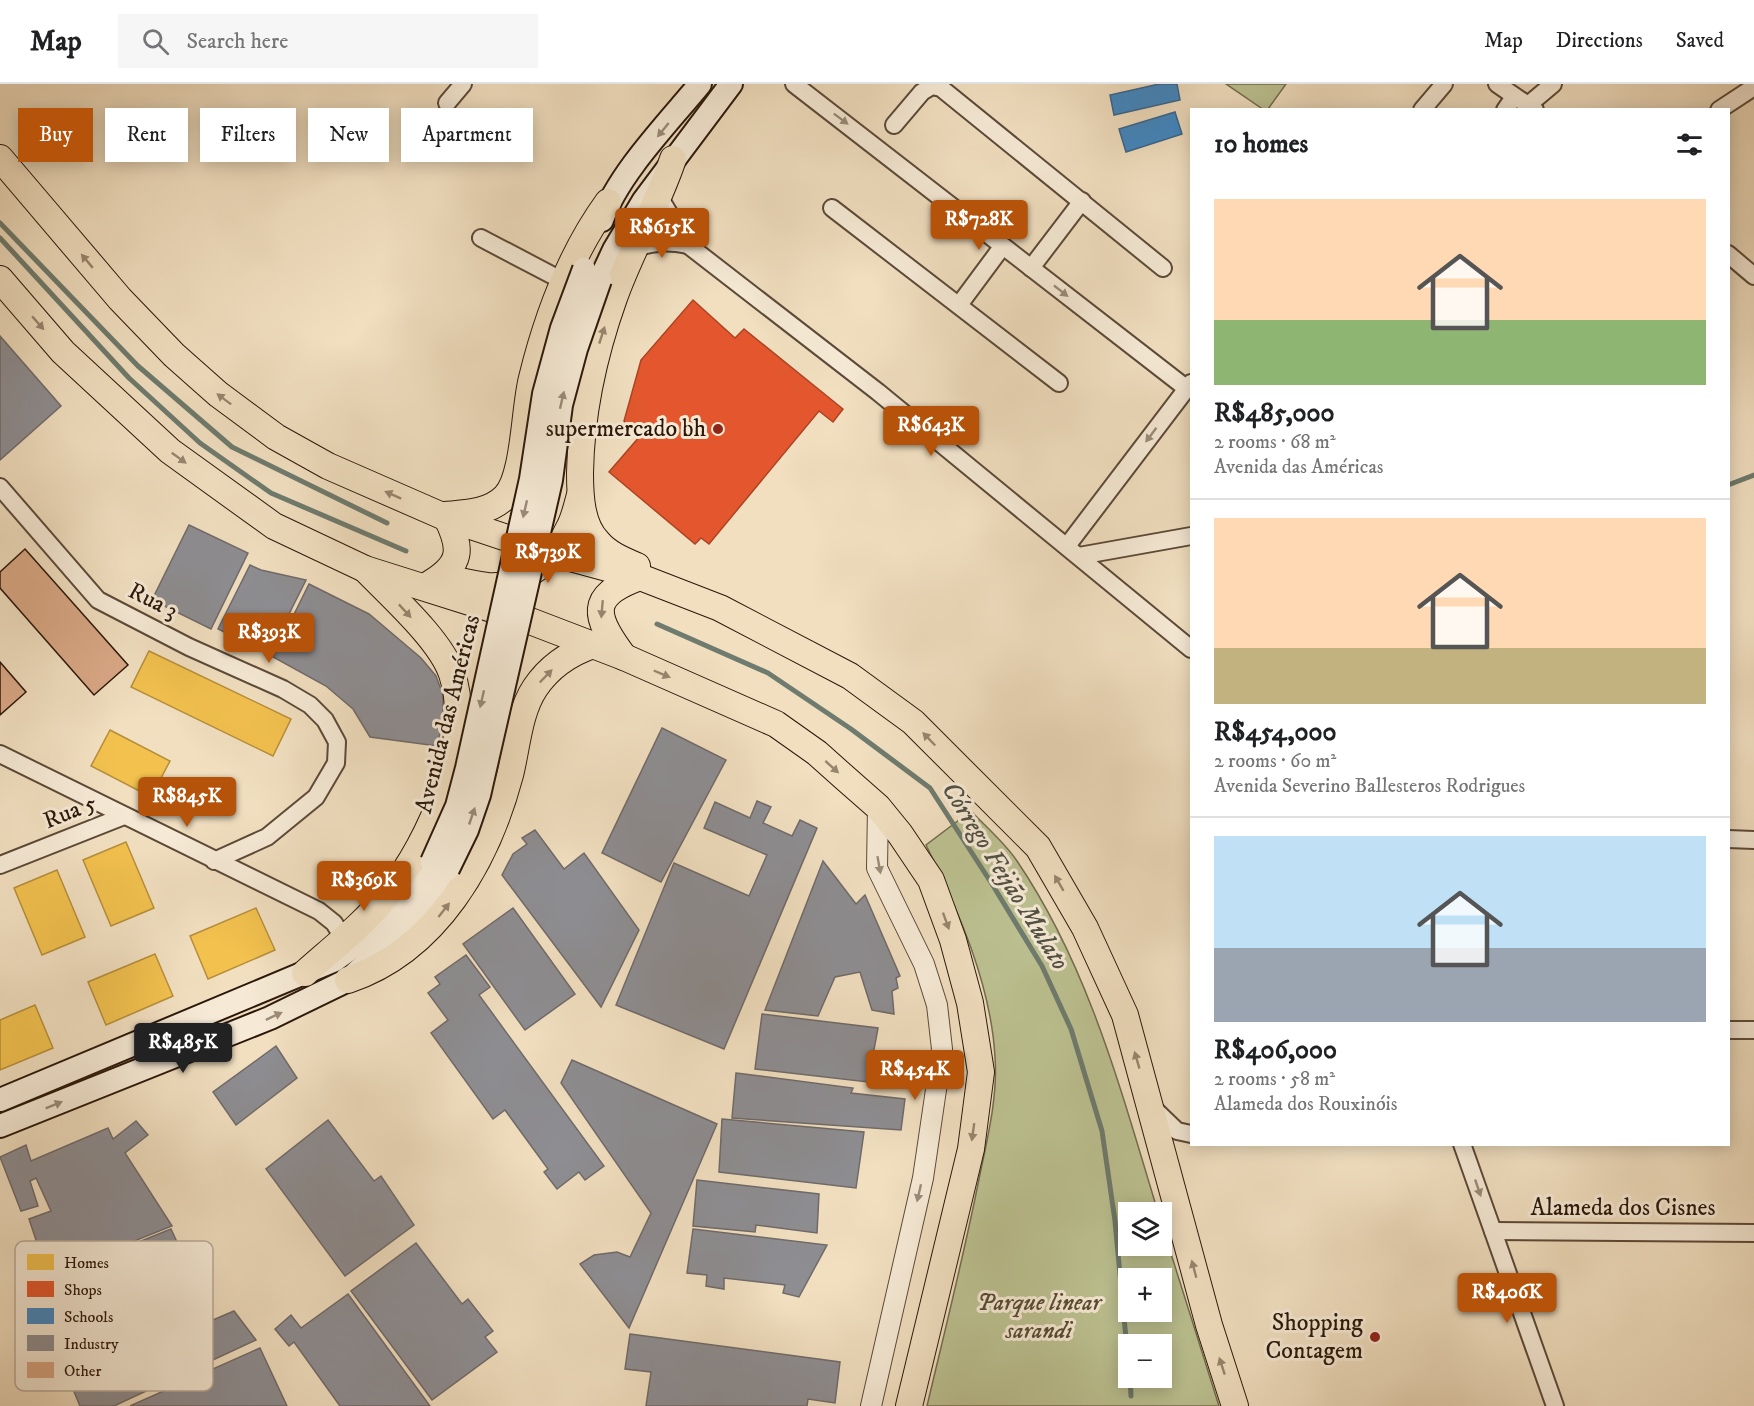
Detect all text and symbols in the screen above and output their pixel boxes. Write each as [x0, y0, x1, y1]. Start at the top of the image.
search box [118, 14, 538, 68]
text: Map [30, 24, 82, 59]
icon: search [139, 25, 172, 58]
text: Search here [187, 28, 288, 55]
text: Map [1484, 28, 1523, 54]
text: Directions [1556, 28, 1643, 54]
text: Saved [1676, 28, 1724, 54]
chip: Buy [18, 108, 93, 162]
chip: Rent [105, 108, 188, 162]
chip: Filters [200, 108, 296, 162]
chip: New [308, 108, 389, 162]
chip: Apartment [401, 108, 533, 162]
one-way arrow [833, 113, 849, 125]
one-way arrow [657, 122, 670, 138]
text: 10 homes [1214, 128, 1308, 161]
icon: filters [1673, 128, 1706, 161]
pin: R$728K [930, 200, 1028, 251]
text: R$728K [945, 207, 1013, 232]
pin: R$615K [613, 208, 711, 259]
text: R$615K [629, 215, 695, 240]
icon: home [1406, 238, 1514, 346]
one-way arrow [81, 254, 94, 269]
one-way arrow [1053, 284, 1069, 297]
one-way arrow [31, 315, 44, 330]
one-way arrow [598, 326, 607, 344]
one-way arrow [558, 391, 568, 409]
one-way arrow [217, 393, 233, 405]
text: R$485,000 [1214, 397, 1335, 430]
pin: R$643K [882, 406, 980, 457]
text: R$643K [897, 413, 965, 438]
place label: supermercado bh [546, 414, 706, 444]
marker: supermercado bh [711, 422, 725, 436]
one-way arrow [1145, 428, 1157, 443]
text: 2 rooms · 68 m² [1214, 430, 1336, 455]
one-way arrow [170, 452, 186, 464]
text: Avenida das Américas [1214, 455, 1384, 480]
one-way arrow [385, 490, 402, 499]
one-way arrow [519, 499, 529, 518]
pin: R$739K [499, 533, 597, 584]
text: R$739K [515, 540, 581, 565]
icon: home [1406, 557, 1514, 665]
street label: Rua 3 [123, 576, 183, 626]
one-way arrow [597, 600, 607, 619]
one-way arrow [398, 604, 412, 618]
street label: Avenida das Américas [409, 612, 487, 816]
pin: R$393K [220, 613, 318, 664]
text: R$393K [237, 620, 301, 645]
one-way arrow [539, 669, 553, 684]
one-way arrow [654, 669, 672, 679]
one-way arrow [477, 690, 486, 709]
text: R$454,000 [1214, 716, 1336, 749]
one-way arrow [922, 732, 936, 746]
text: 2 rooms · 60 m² [1214, 749, 1336, 774]
one-way arrow [824, 760, 840, 773]
text: Avenida Severino Ballesteros Rodrigues [1214, 774, 1525, 799]
water label: Córrego Feijão Mulato [934, 775, 1076, 977]
pin: R$845K [138, 777, 236, 828]
text: R$845K [152, 784, 222, 809]
street label: Rua 5 [39, 788, 101, 836]
one-way arrow [467, 807, 477, 825]
one-way arrow [875, 856, 884, 875]
pin: R$369K [315, 861, 413, 912]
text: R$369K [331, 868, 397, 893]
one-way arrow [1053, 875, 1064, 891]
icon: home [1406, 875, 1514, 983]
one-way arrow [438, 902, 450, 917]
one-way arrow [941, 912, 951, 930]
one-way arrow [265, 1011, 282, 1020]
pin: R$485K [134, 1023, 232, 1074]
text: R$485K [148, 1030, 218, 1055]
text: R$406,000 [1214, 1034, 1337, 1067]
pin: R$454K [866, 1050, 964, 1101]
one-way arrow [1132, 1051, 1141, 1069]
text: R$454K [880, 1057, 950, 1082]
text: 2 rooms · 58 m² [1214, 1067, 1335, 1092]
text: Alameda dos Rouxinóis [1214, 1092, 1397, 1117]
one-way arrow [46, 1099, 64, 1109]
one-way arrow [968, 1123, 978, 1142]
one-way arrow [1473, 1179, 1483, 1197]
one-way arrow [914, 1184, 923, 1203]
street label: Alameda dos Cisnes [1530, 1193, 1716, 1223]
map controls [1118, 1202, 1172, 1388]
button: layers [1118, 1202, 1172, 1256]
legend [15, 1241, 213, 1391]
text: Homes [64, 1253, 109, 1273]
one-way arrow [1188, 1260, 1198, 1278]
button: + [1118, 1268, 1172, 1322]
pin: R$406K [1458, 1273, 1556, 1324]
text: Shops [64, 1280, 102, 1300]
text: R$406K [1472, 1280, 1542, 1305]
park label: Parque linear sarandi [977, 1288, 1104, 1346]
text: Schools [64, 1307, 113, 1327]
place label: Shopping Contagem [1265, 1308, 1363, 1366]
marker: Shopping Contagem [1368, 1330, 1382, 1344]
text: Industry [64, 1334, 119, 1354]
button: − [1118, 1334, 1172, 1388]
one-way arrow [1217, 1357, 1226, 1375]
text: Other [64, 1361, 101, 1381]

